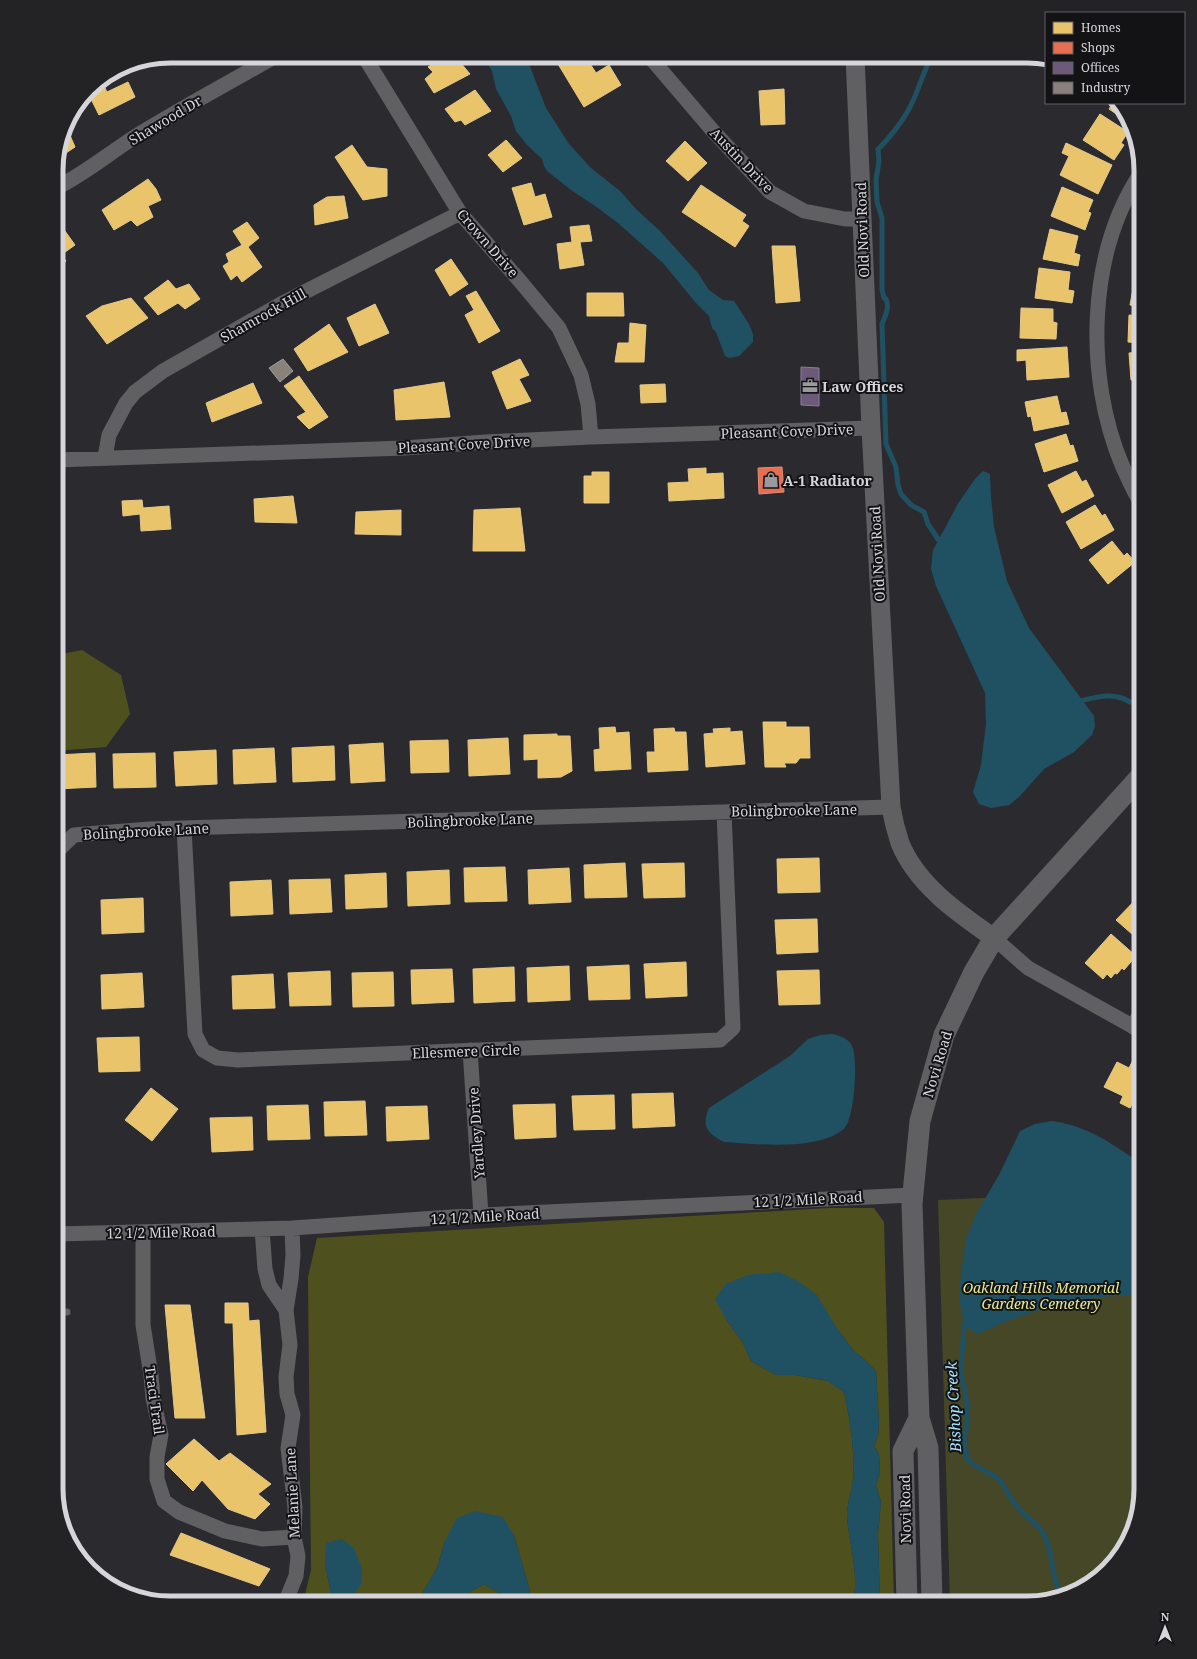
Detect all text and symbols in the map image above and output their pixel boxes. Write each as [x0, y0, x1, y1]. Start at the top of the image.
legend [1045, 12, 1185, 104]
text: Homes [1081, 19, 1121, 36]
text: Shops [1081, 39, 1115, 56]
text: Offices [1081, 59, 1120, 76]
text: Industry [1081, 79, 1130, 96]
street label: Shawood Dr [125, 91, 205, 149]
street label: Austin Drive [706, 123, 778, 197]
street label: Old Novi Road [851, 181, 873, 278]
street label: Crown Drive [453, 205, 523, 281]
street label: Shamrock Hill [217, 283, 310, 346]
office icon: Law Offices [801, 377, 819, 395]
place label: Law Offices [822, 377, 904, 396]
street label: Pleasant Cove Drive [720, 419, 854, 443]
street label: Pleasant Cove Drive [397, 431, 531, 457]
shop icon: A-1 Radiator [762, 471, 780, 489]
place label: A-1 Radiator [783, 471, 872, 490]
street label: Old Novi Road [865, 505, 889, 602]
street label: Bolingbrooke Lane [731, 799, 857, 821]
street label: Bolingbrooke Lane [407, 808, 533, 832]
street label: Bolingbrooke Lane [83, 818, 209, 844]
street label: Novi Road [918, 1028, 956, 1100]
street label: Ellesmere Circle [412, 1040, 520, 1062]
street label: Yardley Drive [463, 1087, 489, 1180]
street label: 12 1/2 Mile Road [753, 1187, 864, 1211]
street label: 12 1/2 Mile Road [430, 1204, 541, 1228]
street label: 12 1/2 Mile Road [106, 1222, 216, 1242]
park label: Oakland Hills Memorial Gardens Cemetery [963, 1278, 1120, 1313]
water label: Bishop Creek [941, 1361, 965, 1454]
street label: Traci Trail [141, 1364, 169, 1436]
street label: Melanie Lane [280, 1447, 304, 1539]
street label: Novi Road [895, 1474, 915, 1544]
north arrow [1145, 1607, 1185, 1647]
text: N [1161, 1609, 1170, 1624]

